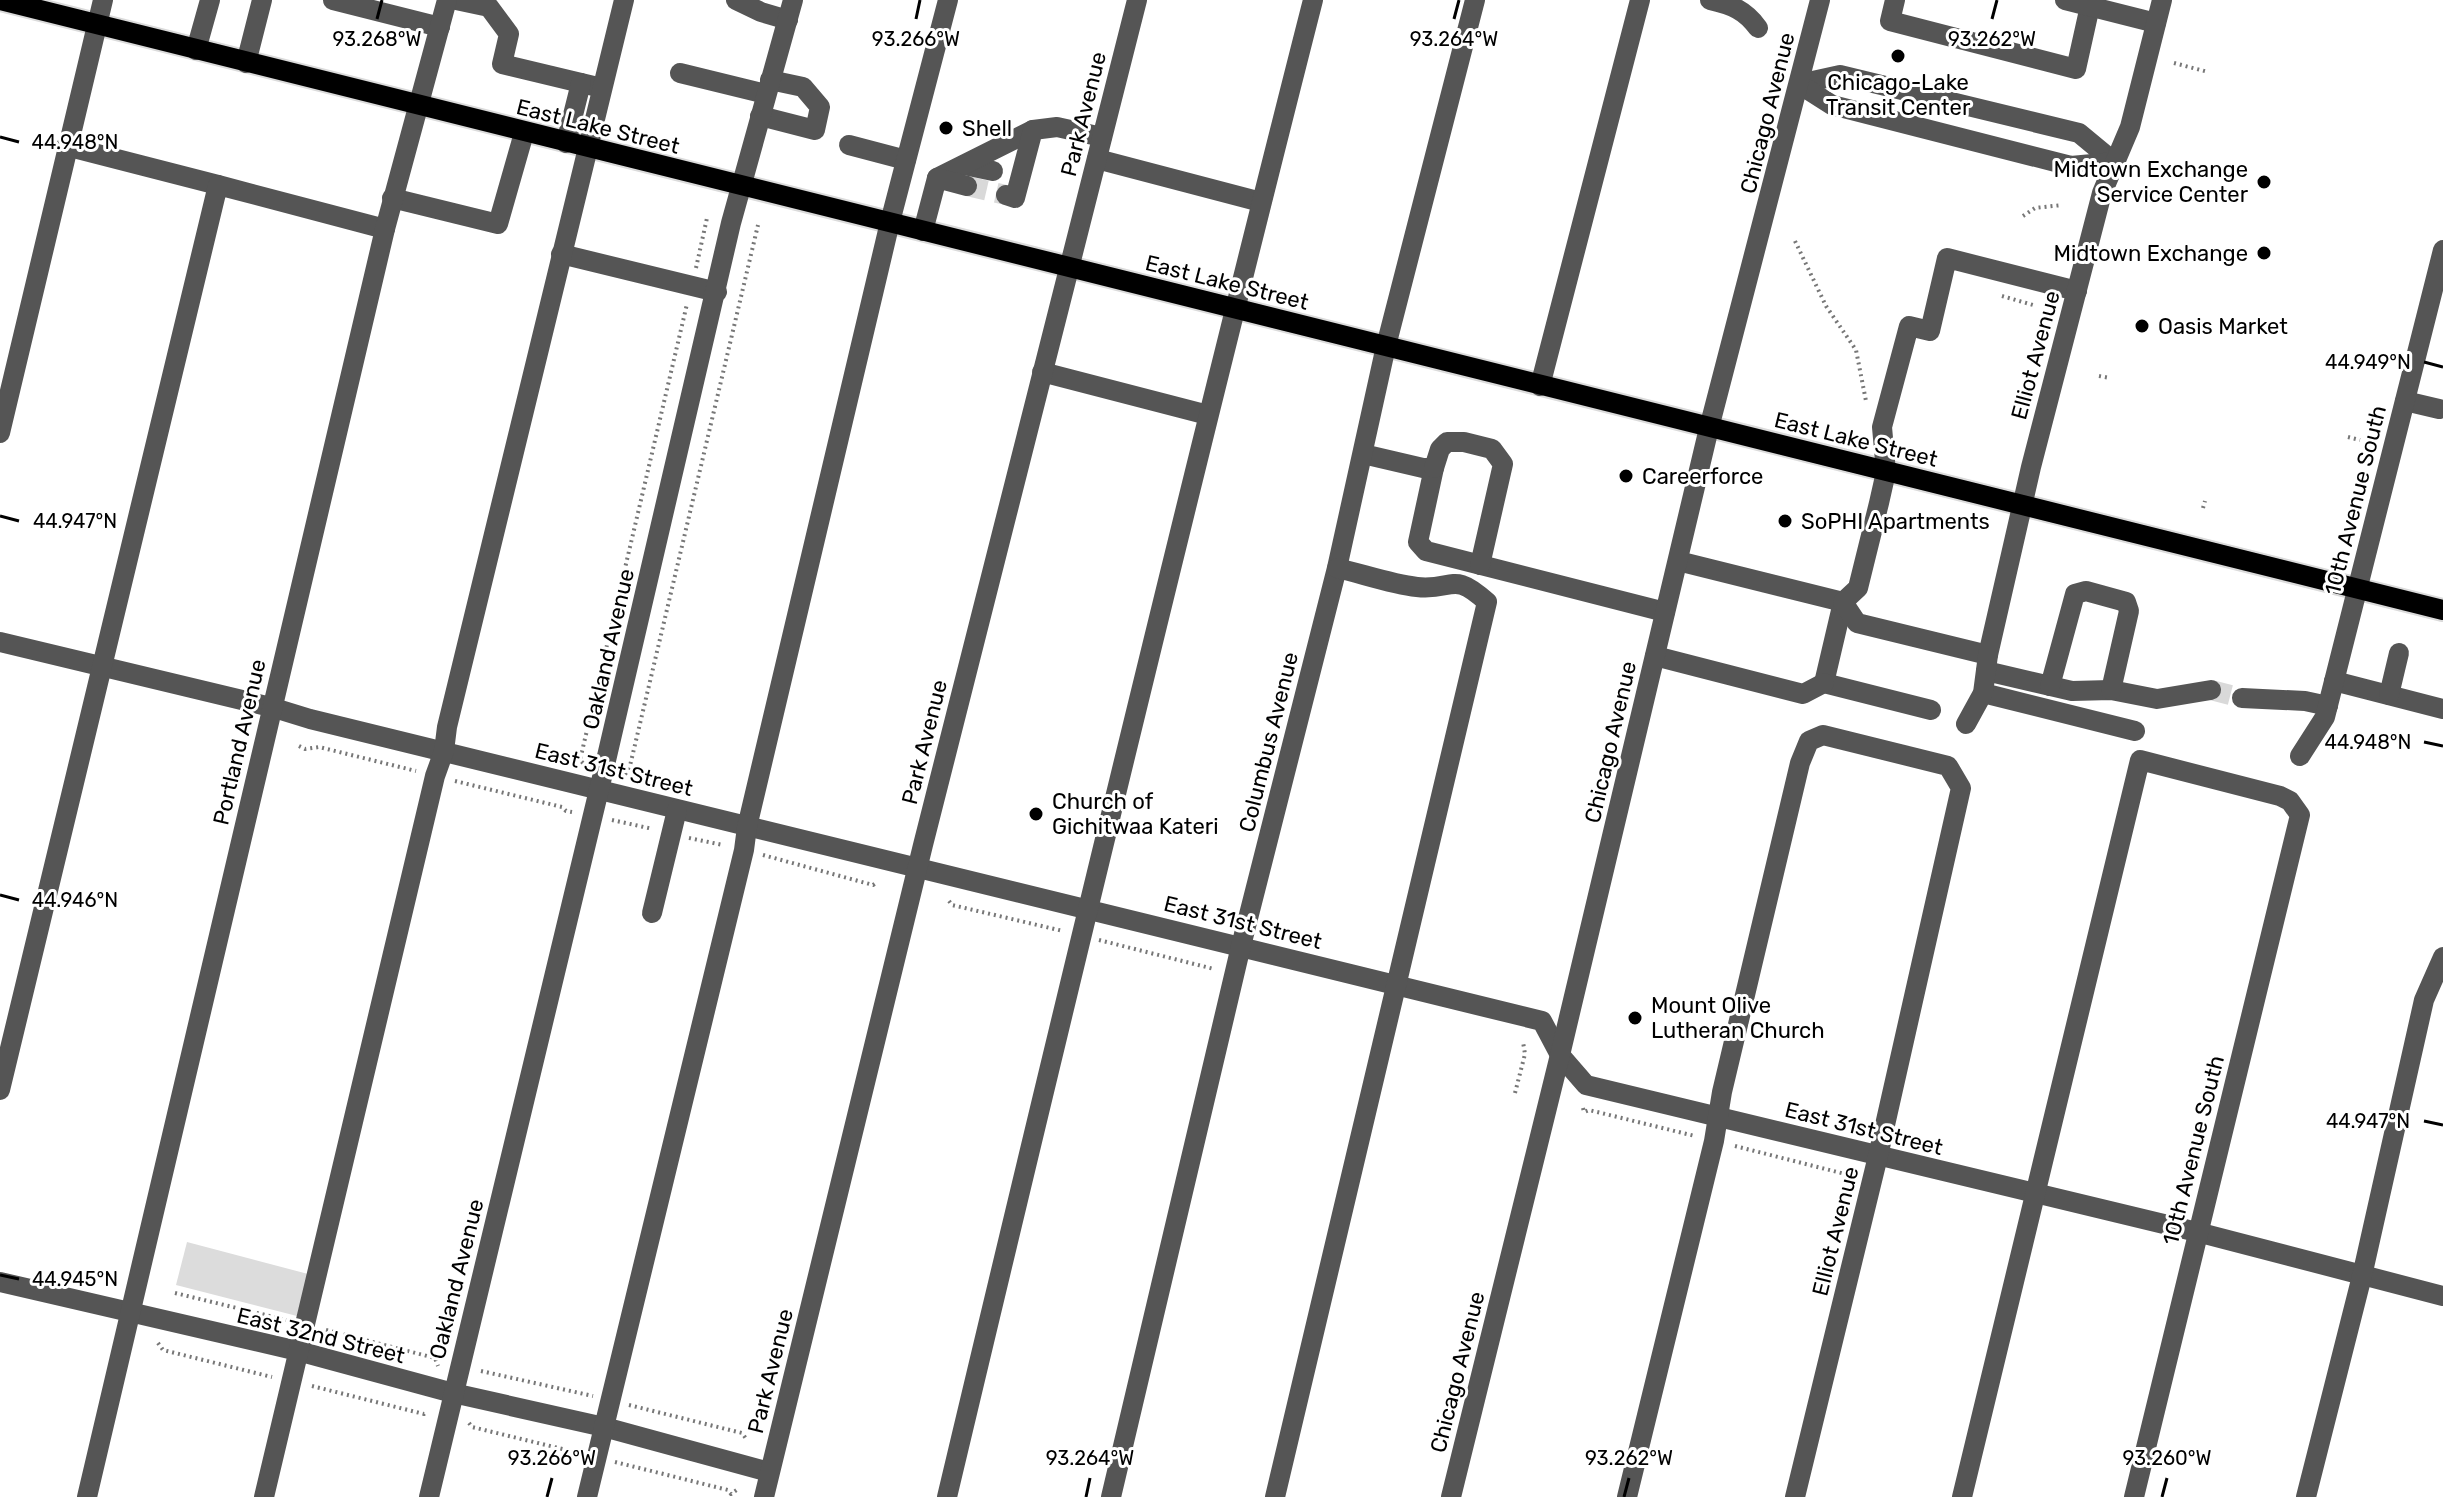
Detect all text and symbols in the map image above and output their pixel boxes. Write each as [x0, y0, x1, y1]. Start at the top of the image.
text: 93.268°W [333, 27, 421, 51]
text: 93.266°W [872, 27, 960, 51]
text: 93.264°W [1410, 27, 1498, 51]
text: 93.262°W [1948, 27, 2036, 51]
street label: Chicago Avenue [1734, 30, 1801, 197]
marker: Chicago-Lake Transit Center [1889, 47, 1907, 65]
street label: Park Avenue [1055, 49, 1112, 179]
place label: Chicago-Lake Transit Center [1826, 69, 1971, 121]
street label: East Lake Street [513, 93, 683, 160]
place label: Shell [962, 115, 1012, 142]
marker: Shell [937, 119, 955, 137]
text: 44.948°N [31, 130, 119, 154]
place label: Midtown Exchange Service Center [2053, 156, 2249, 208]
marker: Midtown Exchange Service Center [2255, 173, 2273, 191]
place label: Midtown Exchange [2053, 240, 2248, 267]
marker: Midtown Exchange [2255, 244, 2273, 262]
street label: East Lake Street [1142, 249, 1312, 316]
street label: Elliot Avenue [2005, 288, 2066, 423]
place label: Oasis Market [2158, 313, 2288, 340]
marker: Oasis Market [2133, 317, 2151, 335]
text: 44.949°N [2325, 350, 2411, 374]
street label: 10th Avenue South [2319, 403, 2392, 598]
street label: East Lake Street [1771, 406, 1941, 473]
place label: Careerforce [1642, 463, 1763, 490]
marker: Careerforce [1617, 467, 1635, 485]
place label: SoPHI Apartments [1801, 508, 1990, 535]
text: 44.947°N [33, 509, 117, 533]
marker: SoPHI Apartments [1776, 512, 1794, 530]
street label: Oakland Avenue [577, 566, 640, 732]
street label: Columbus Avenue [1233, 649, 1304, 835]
street label: Portland Avenue [207, 657, 272, 828]
street label: Chicago Avenue [1579, 659, 1642, 826]
street label: Park Avenue [896, 677, 953, 807]
text: 44.948°N [2324, 730, 2412, 754]
street label: East 31st Street [532, 737, 696, 802]
place label: Church of Gichitwaa Kateri [1052, 788, 1218, 840]
marker: Church of Gichitwaa Kateri [1027, 805, 1045, 823]
text: 44.946°N [32, 888, 118, 912]
street label: East 31st Street [1161, 890, 1325, 955]
place label: Mount Olive Lutheran Church [1651, 992, 1825, 1044]
marker: Mount Olive Lutheran Church [1626, 1009, 1644, 1027]
street label: 10th Avenue South [2157, 1053, 2230, 1248]
street label: East 31st Street [1782, 1096, 1946, 1161]
text: 44.947°N [2326, 1109, 2410, 1133]
street label: Elliot Avenue [1806, 1164, 1865, 1299]
street label: Oakland Avenue [424, 1196, 489, 1362]
text: 44.945°N [32, 1267, 118, 1291]
street label: Chicago Avenue [1424, 1289, 1491, 1456]
street label: East 32nd Street [234, 1302, 408, 1370]
street label: Park Avenue [742, 1306, 799, 1436]
text: 93.266°W [508, 1446, 596, 1470]
text: 93.264°W [1046, 1446, 1134, 1470]
text: 93.262°W [1585, 1446, 1673, 1470]
text: 93.260°W [2123, 1446, 2211, 1470]

